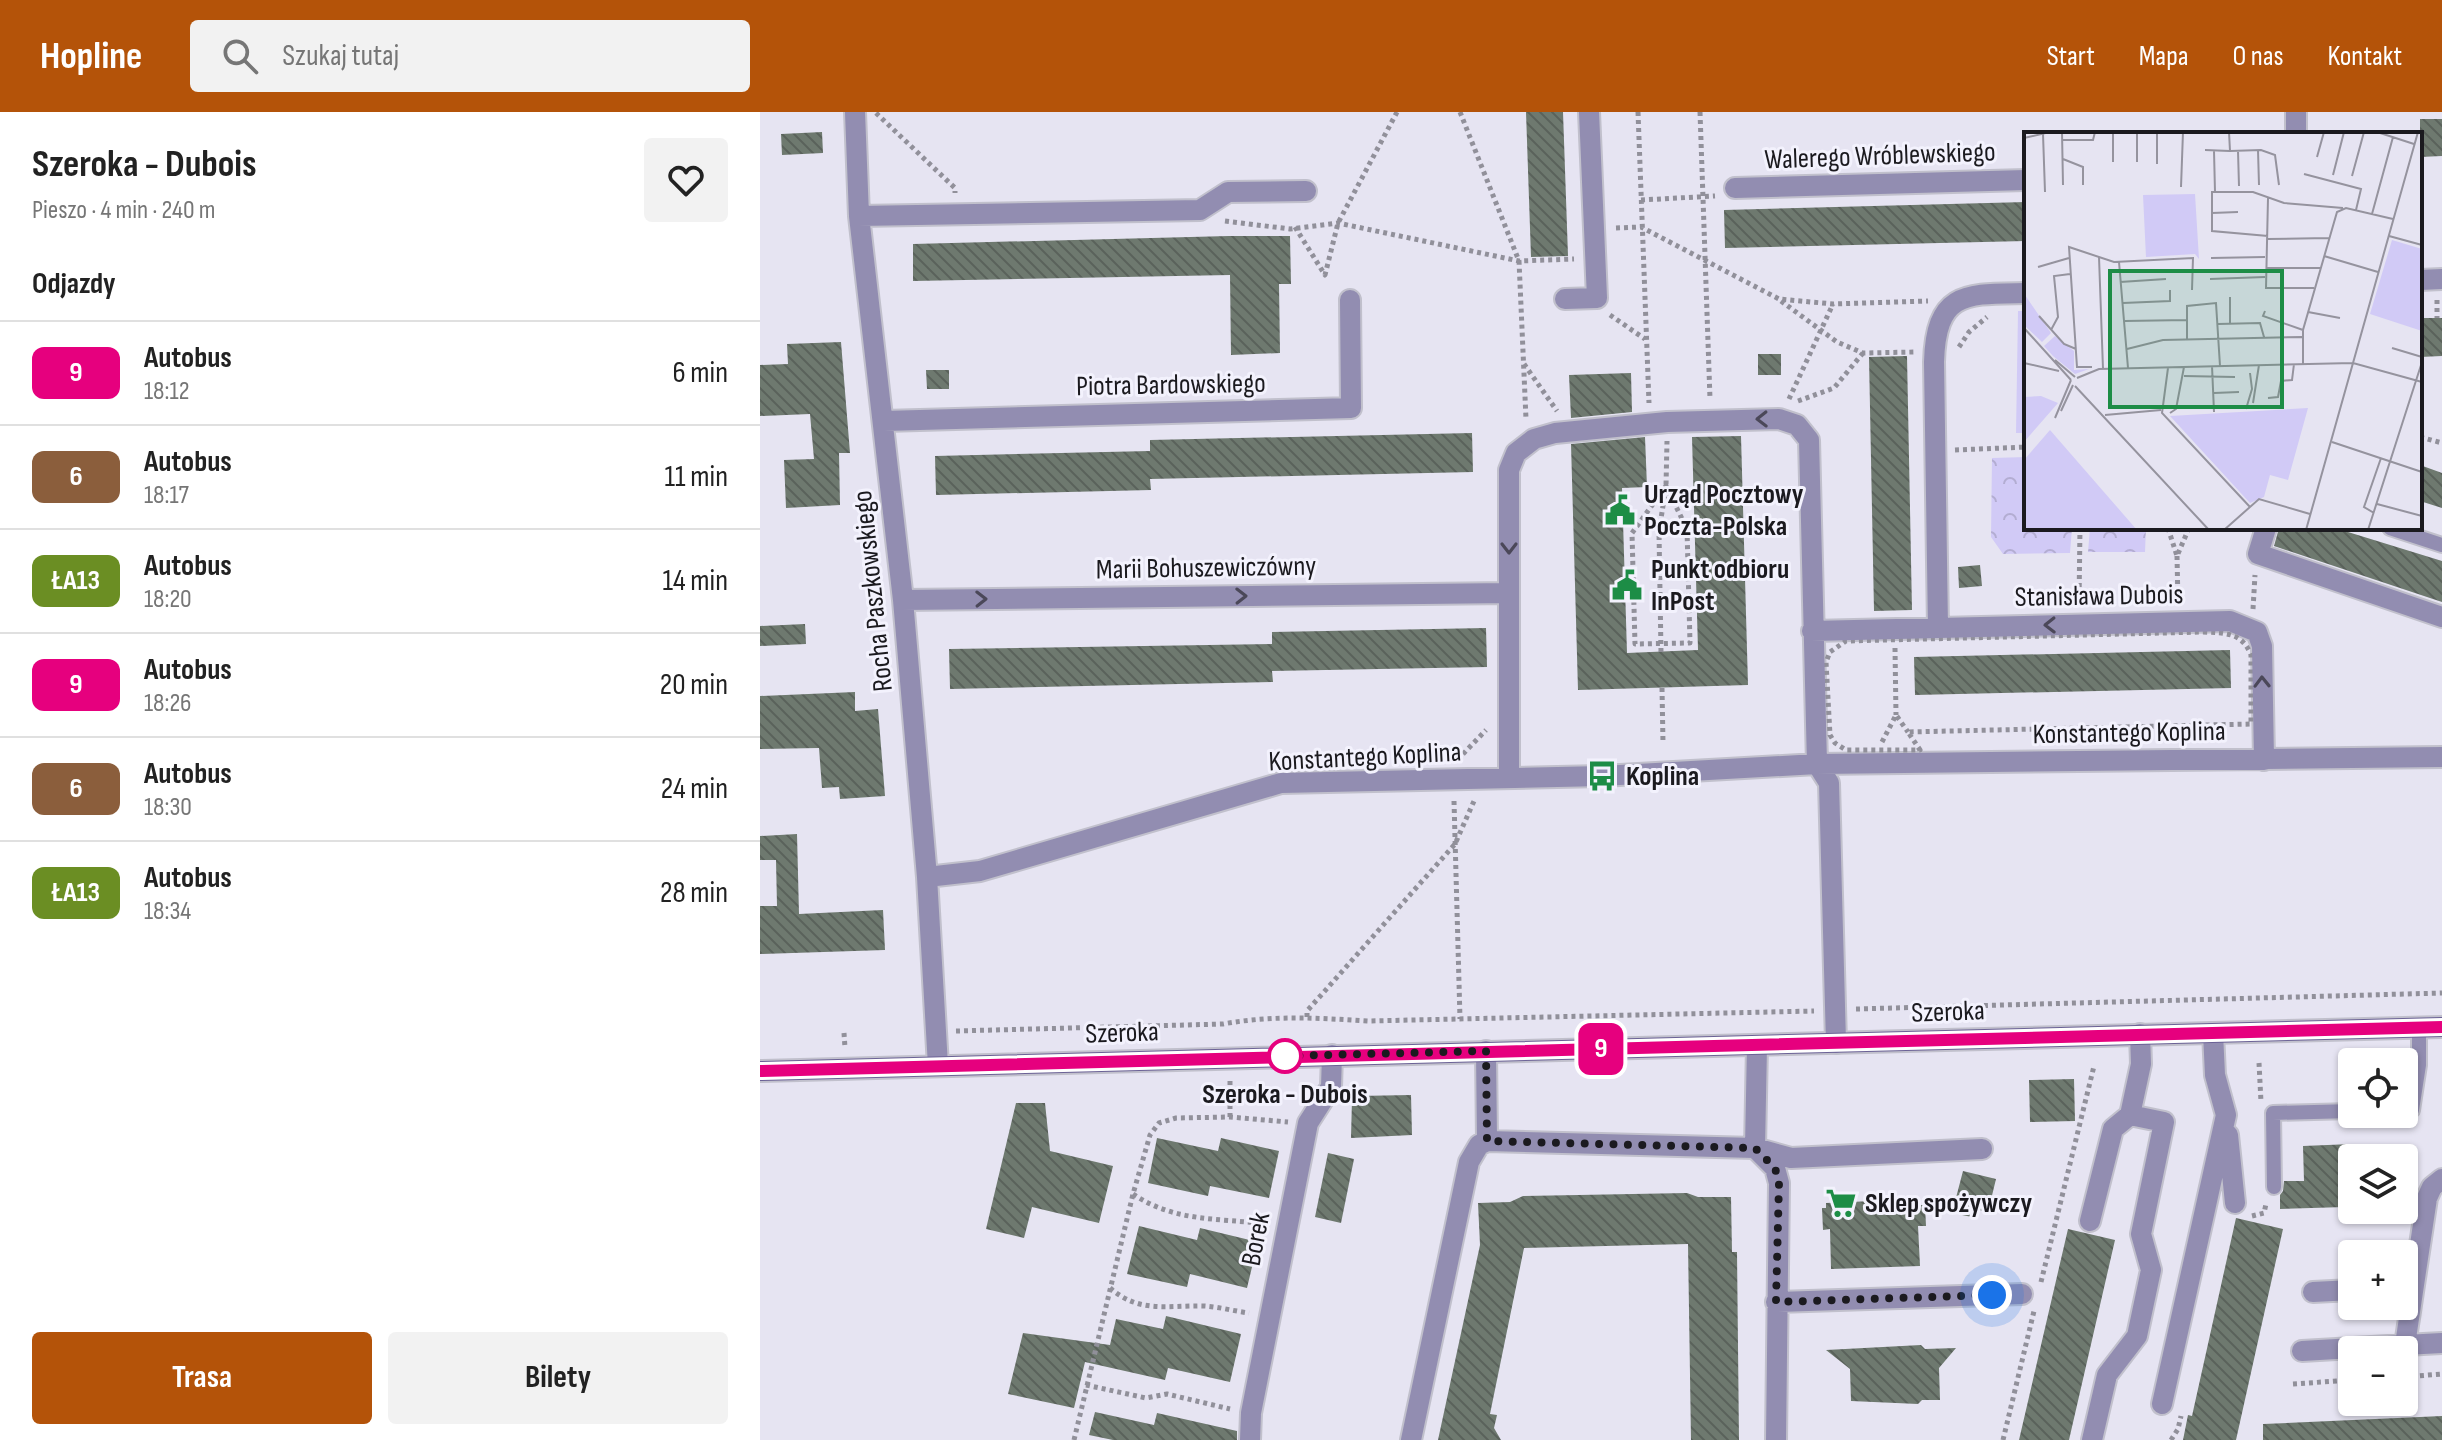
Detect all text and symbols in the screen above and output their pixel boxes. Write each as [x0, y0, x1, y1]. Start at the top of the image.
search box [190, 20, 750, 92]
text: Hopline [40, 34, 142, 79]
icon: search [218, 34, 262, 78]
text: Szukaj tutaj [282, 38, 399, 74]
text: Start [2047, 40, 2095, 73]
text: Mapa [2139, 40, 2188, 73]
text: O nas [2232, 40, 2284, 73]
text: Kontakt [2328, 40, 2402, 73]
inset map [2024, 132, 2422, 530]
street label: Walerego Wróblewskiego [1764, 135, 1996, 177]
button: heart [644, 138, 728, 222]
text: Szeroka - Dubois [32, 142, 257, 187]
text: Pieszo · 4 min · 240 m [32, 195, 215, 226]
text: Odjazdy [32, 266, 116, 302]
text: Autobus [144, 340, 232, 376]
text: 6 min [672, 355, 728, 391]
text: 9 [69, 356, 83, 389]
street label: Piotra Bardowskiego [1076, 367, 1266, 403]
text: 18:12 [144, 376, 190, 407]
one-way arrow [1755, 410, 1768, 428]
text: Autobus [144, 444, 232, 480]
text: 11 min [665, 459, 728, 495]
text: 6 [69, 460, 83, 493]
place label: Urząd Pocztowy Poczta-Polska [1644, 478, 1804, 543]
text: 18:17 [144, 480, 189, 511]
street label: Rocha Paszkowskiego [846, 489, 900, 693]
public building icon: Urząd Pocztowy Poczta-Polska [1603, 493, 1637, 527]
one-way arrow [1500, 542, 1518, 555]
text: Autobus [144, 548, 232, 584]
street label: Marii Bohuszewiczówny [1096, 550, 1317, 586]
place label: Punkt odbioru InPost [1651, 553, 1789, 618]
text: 14 min [663, 563, 728, 599]
text: ŁA13 [52, 564, 100, 597]
public building icon: Punkt odbioru InPost [1610, 568, 1644, 602]
street label: Stanisława Dubois [2014, 578, 2184, 614]
text: 18:20 [144, 584, 192, 615]
one-way arrow [1235, 587, 1248, 605]
one-way arrow [975, 590, 988, 608]
one-way arrow [2043, 616, 2056, 634]
text: Autobus [144, 652, 232, 688]
text: 20 min [660, 667, 728, 703]
text: 9 [69, 668, 83, 701]
one-way arrow [2254, 675, 2271, 688]
text: 18:26 [144, 688, 192, 719]
street label: Konstantego Koplina [2032, 715, 2226, 751]
street label: Konstantego Koplina [1268, 735, 1462, 779]
text: Autobus [144, 756, 232, 792]
bus stop icon: Koplina [1585, 759, 1619, 793]
place label: Koplina [1626, 760, 1699, 793]
text: 24 min [661, 771, 728, 807]
text: 6 [69, 772, 83, 805]
text: 18:30 [144, 792, 192, 823]
text: Autobus [144, 860, 232, 896]
text: 28 min [660, 875, 728, 911]
text: ŁA13 [52, 876, 100, 909]
text: 18:34 [144, 896, 191, 927]
street label: Szeroka [1911, 994, 1985, 1030]
street label: Szeroka [1085, 1015, 1159, 1051]
line badge: 9 [1575, 1023, 1627, 1075]
text: 9 [1594, 1032, 1608, 1065]
marker: Szeroka - Dubois [1268, 1039, 1302, 1073]
map controls [2338, 1048, 2418, 1416]
button: locate [2338, 1048, 2418, 1128]
place label: Szeroka - Dubois [1202, 1078, 1368, 1111]
button: layers [2338, 1144, 2418, 1224]
supermarket icon: Sklep spożywczy [1824, 1186, 1858, 1220]
place label: Sklep spożywczy [1865, 1187, 2032, 1220]
street label: Borek [1235, 1209, 1277, 1268]
button: + [2338, 1240, 2418, 1320]
your location [1972, 1275, 2012, 1315]
button: Trasa [32, 1332, 372, 1424]
button: Bilety [388, 1332, 728, 1424]
button: − [2338, 1336, 2418, 1416]

